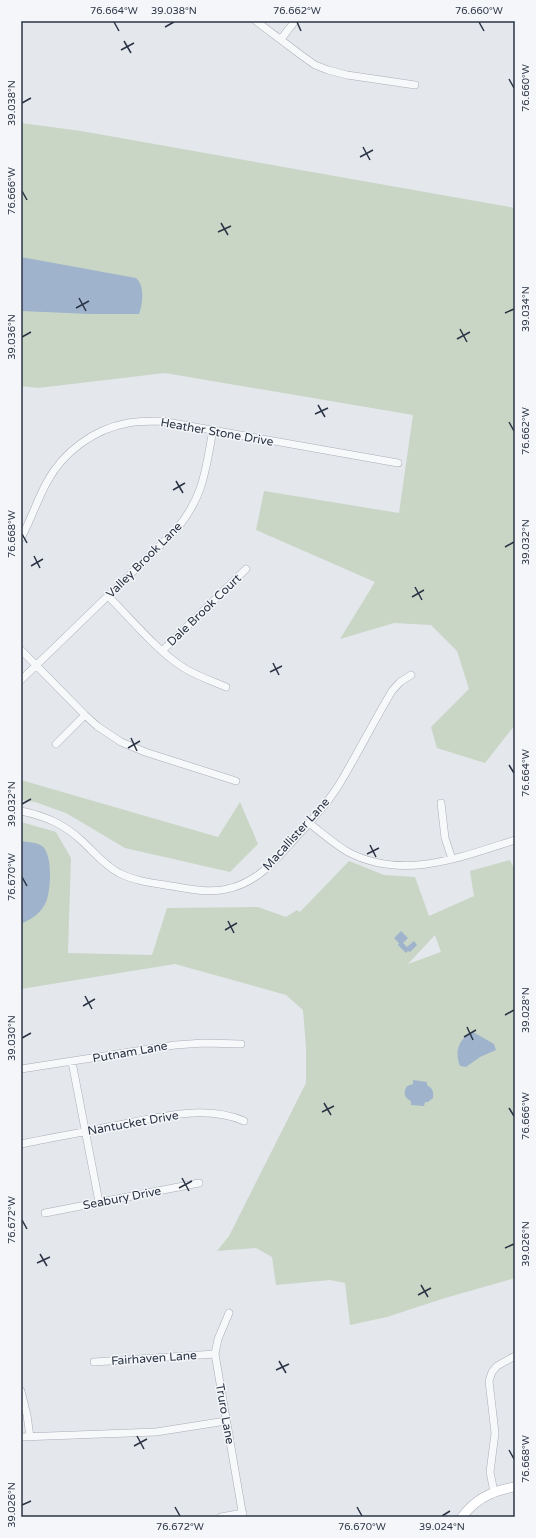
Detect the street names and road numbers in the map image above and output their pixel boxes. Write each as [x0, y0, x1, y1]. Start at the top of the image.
street label: Heather Stone Drive [159, 415, 275, 449]
street label: Valley Brook Lane [103, 519, 185, 601]
street label: Dale Brook Court [164, 571, 244, 649]
street label: Macallister Lane [260, 795, 332, 873]
street label: Putnam Lane [91, 1038, 169, 1065]
street label: Nantucket Drive [86, 1108, 180, 1138]
street label: Seabury Drive [82, 1184, 163, 1212]
street label: Fairhaven Lane [111, 1348, 198, 1368]
street label: Truro Lane [213, 1383, 237, 1445]

